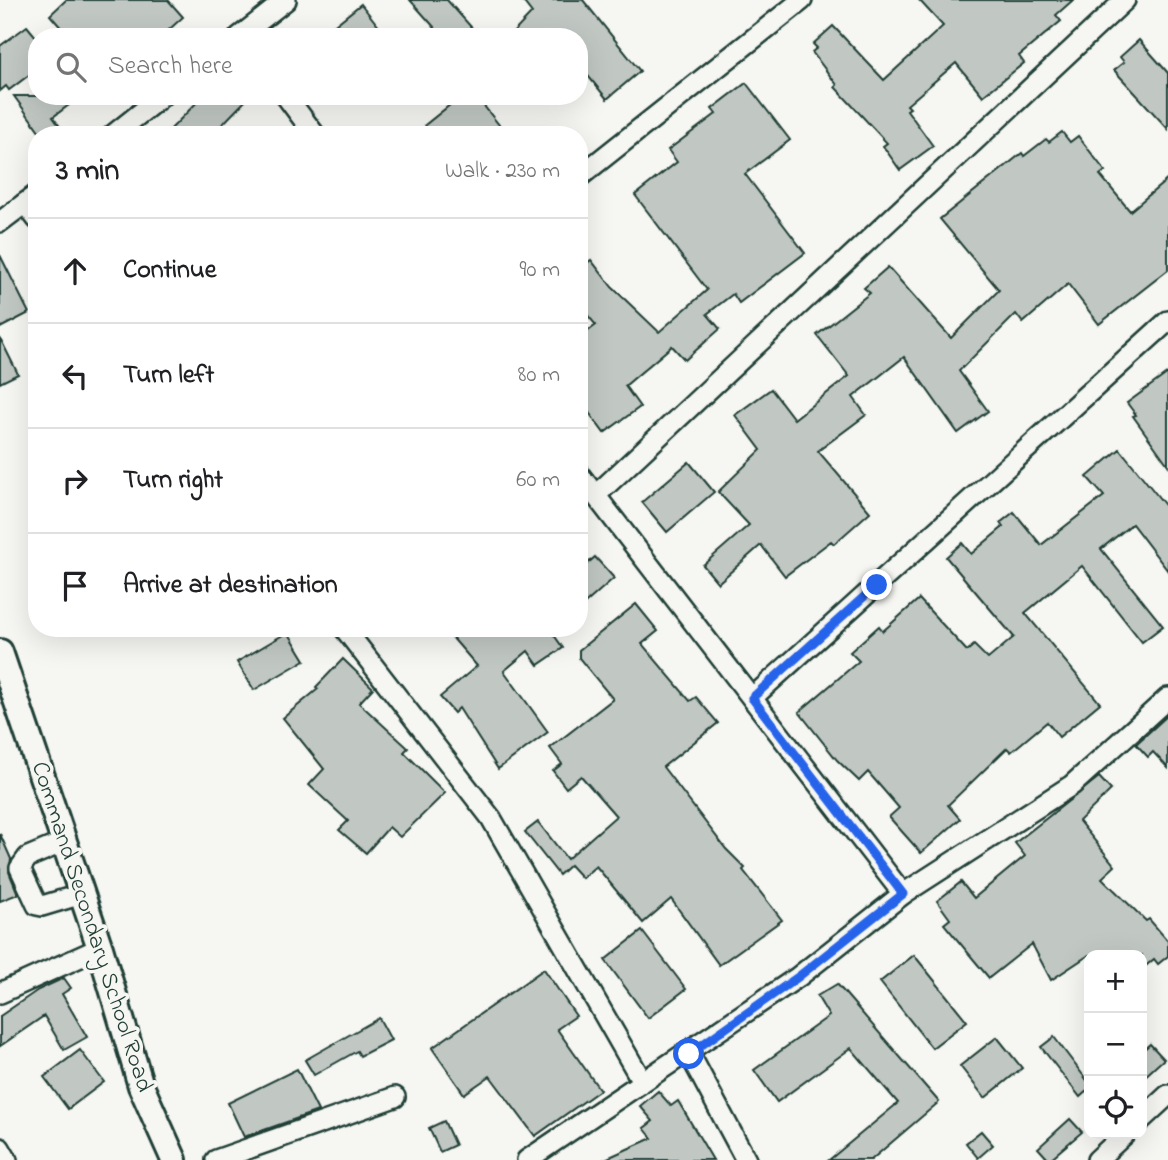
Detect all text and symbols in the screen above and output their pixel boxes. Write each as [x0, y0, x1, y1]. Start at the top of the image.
search box [28, 28, 588, 105]
icon: search [52, 48, 90, 86]
text: Search here [108, 48, 233, 86]
text: 3 min [56, 150, 119, 194]
text: Walk · 230 m [445, 155, 560, 188]
icon: ahead [56, 252, 94, 290]
text: Continue [123, 252, 216, 290]
text: 90 m [520, 254, 560, 287]
icon: left [56, 357, 94, 395]
text: Turn left [123, 357, 214, 395]
text: 80 m [518, 359, 560, 392]
icon: right [56, 462, 94, 500]
text: Turn right [123, 462, 223, 500]
text: 60 m [516, 464, 560, 497]
icon: arrive [56, 567, 94, 605]
text: Arrive at destination [123, 567, 338, 605]
route end [861, 569, 892, 600]
street label: Command Secondary School Road [20, 757, 161, 1097]
map controls [1084, 950, 1147, 1139]
button: + [1084, 950, 1147, 1013]
button: − [1084, 1013, 1147, 1076]
route start [673, 1038, 704, 1069]
button: locate [1084, 1076, 1147, 1139]

